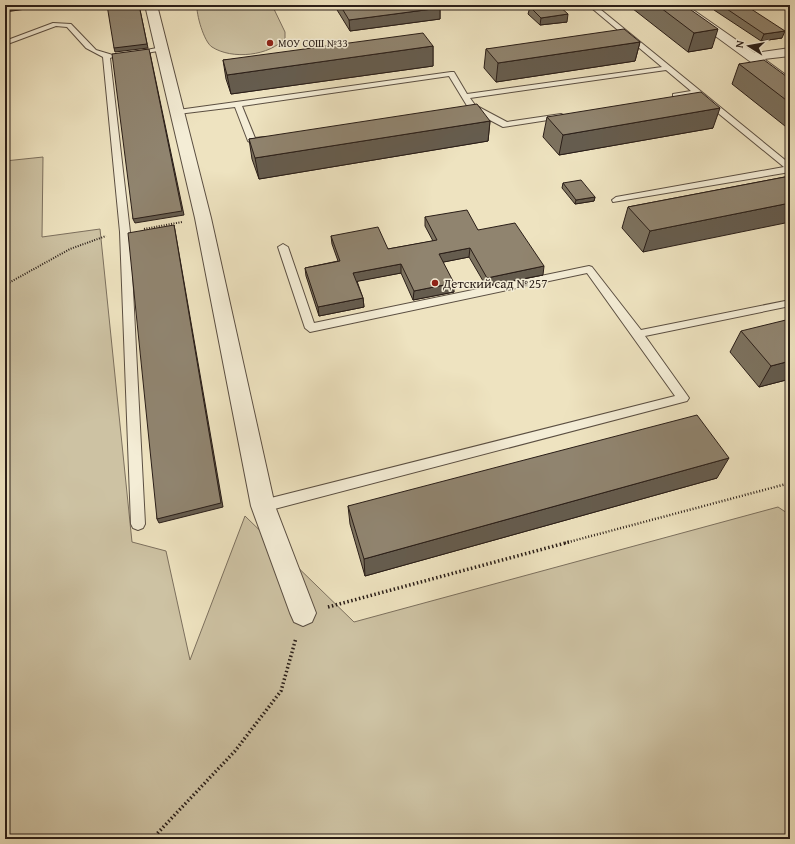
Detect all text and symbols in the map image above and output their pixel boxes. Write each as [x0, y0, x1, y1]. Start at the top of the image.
north arrow [729, 26, 769, 66]
place label: МОУ СОШ №33 [278, 35, 348, 51]
marker: МОУ СОШ №33 [265, 38, 275, 48]
text: N [731, 38, 748, 49]
place label: Детский сад №257 [442, 274, 548, 293]
marker: Детский сад №257 [430, 278, 440, 288]

